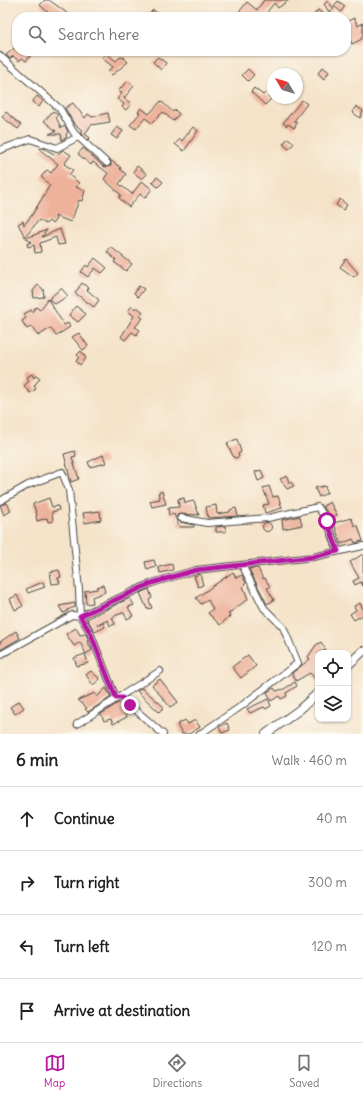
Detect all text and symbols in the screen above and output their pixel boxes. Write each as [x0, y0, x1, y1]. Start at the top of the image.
search box [12, 12, 351, 56]
icon: search [26, 23, 48, 45]
text: Search here [58, 25, 139, 44]
north arrow [267, 68, 303, 104]
route start [318, 512, 336, 530]
map controls [315, 650, 351, 722]
button: locate [315, 650, 351, 686]
button: layers [315, 686, 351, 722]
route end [121, 696, 139, 714]
text: 6 min [16, 749, 58, 771]
text: Walk · 460 m [272, 752, 347, 769]
icon: ahead [16, 808, 38, 830]
text: Continue [54, 809, 115, 828]
text: 40 m [316, 810, 347, 827]
icon: right [16, 872, 38, 894]
text: Turn right [54, 873, 119, 892]
text: 300 m [308, 874, 347, 891]
icon: left [16, 936, 38, 958]
text: Turn left [54, 937, 109, 956]
text: 120 m [312, 938, 347, 955]
icon: arrive [16, 1000, 38, 1022]
text: Arrive at destination [54, 1001, 190, 1020]
tab: Map [44, 1052, 66, 1090]
tab: Directions [153, 1052, 202, 1090]
tab: Saved [289, 1052, 319, 1090]

